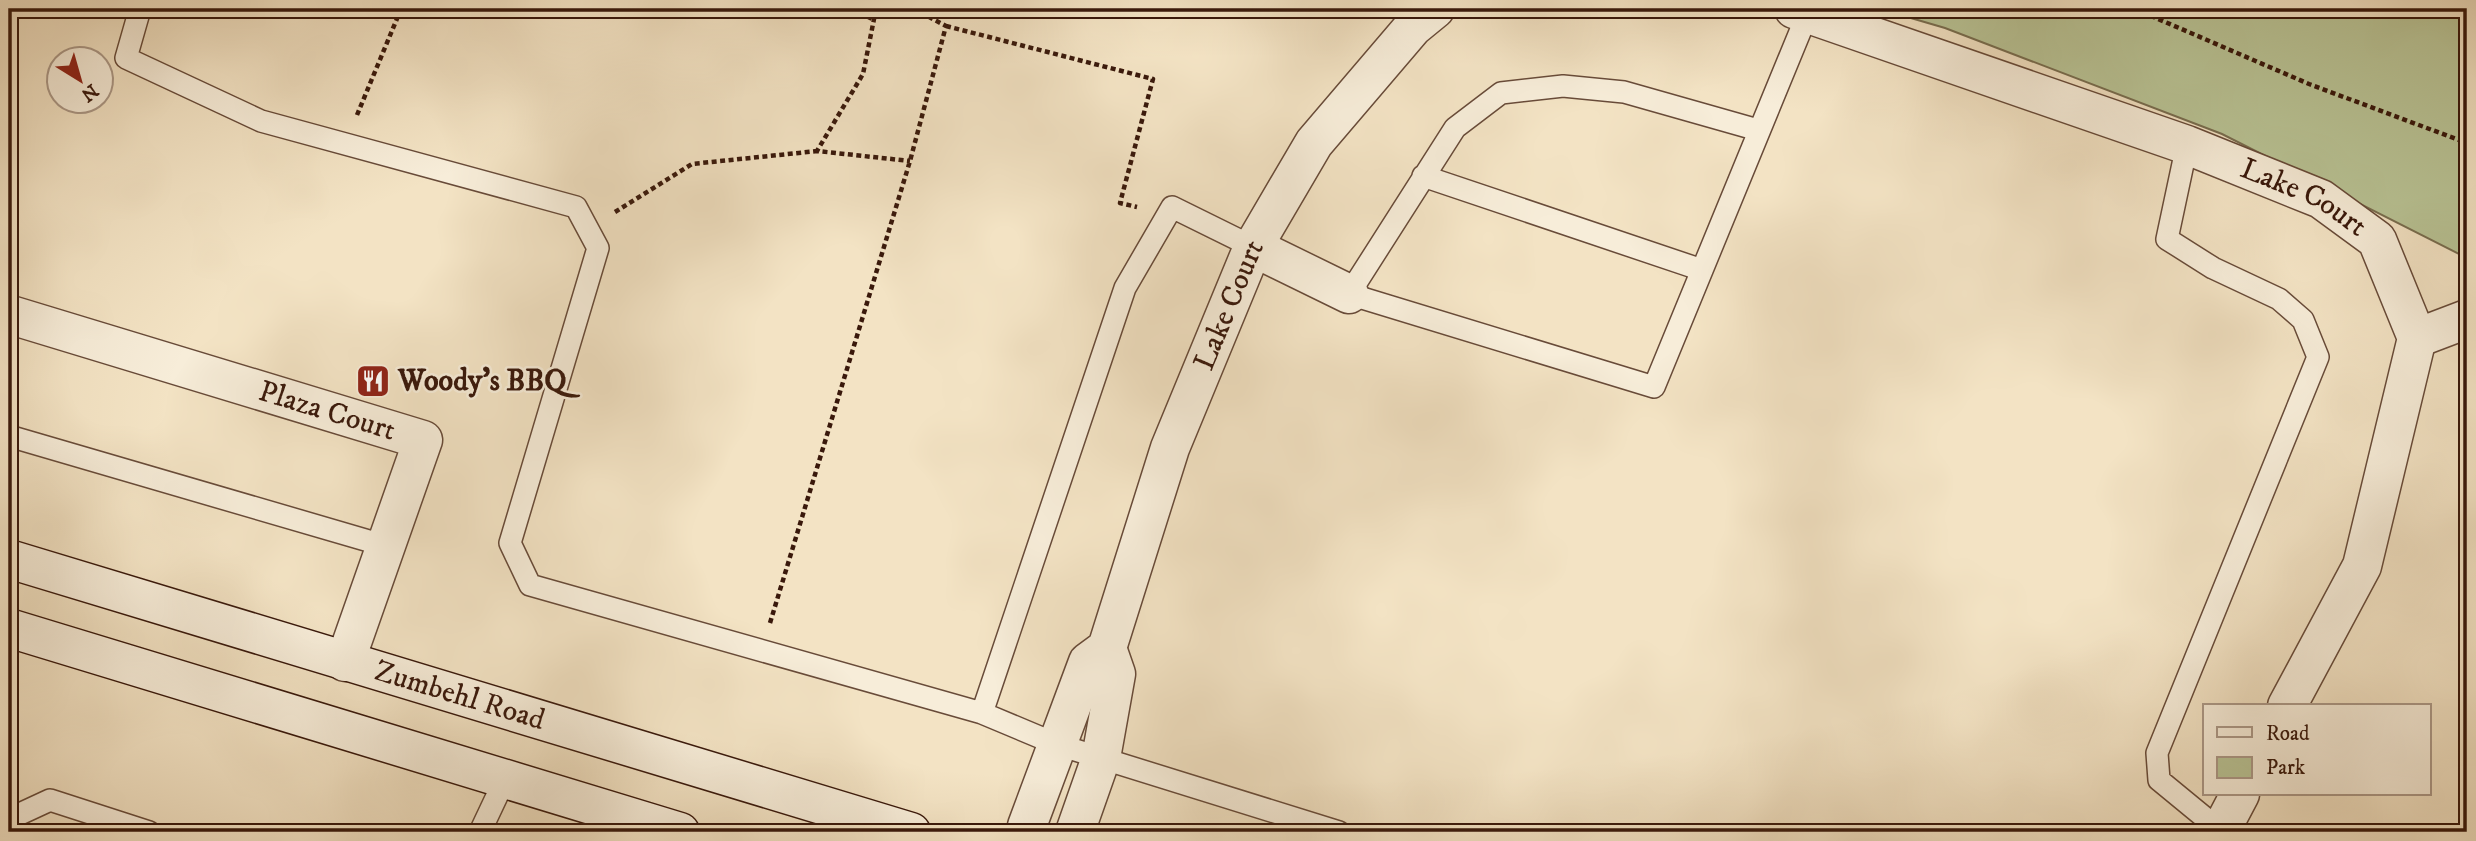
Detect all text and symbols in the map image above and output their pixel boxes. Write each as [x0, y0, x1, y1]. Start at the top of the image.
north arrow [46, 46, 116, 116]
text: N [76, 78, 102, 106]
street label: Lake Court [2235, 150, 2374, 245]
street label: Lake Court [1186, 232, 1272, 376]
restaurant icon: Woody's BBQ [354, 362, 392, 400]
place label: Woody's BBQ [397, 363, 580, 400]
street label: Plaza Court [254, 373, 400, 449]
street label: Zumbehl Road [370, 652, 549, 739]
legend [2203, 704, 2430, 796]
text: Road [2266, 721, 2310, 747]
text: Park [2266, 755, 2306, 781]

